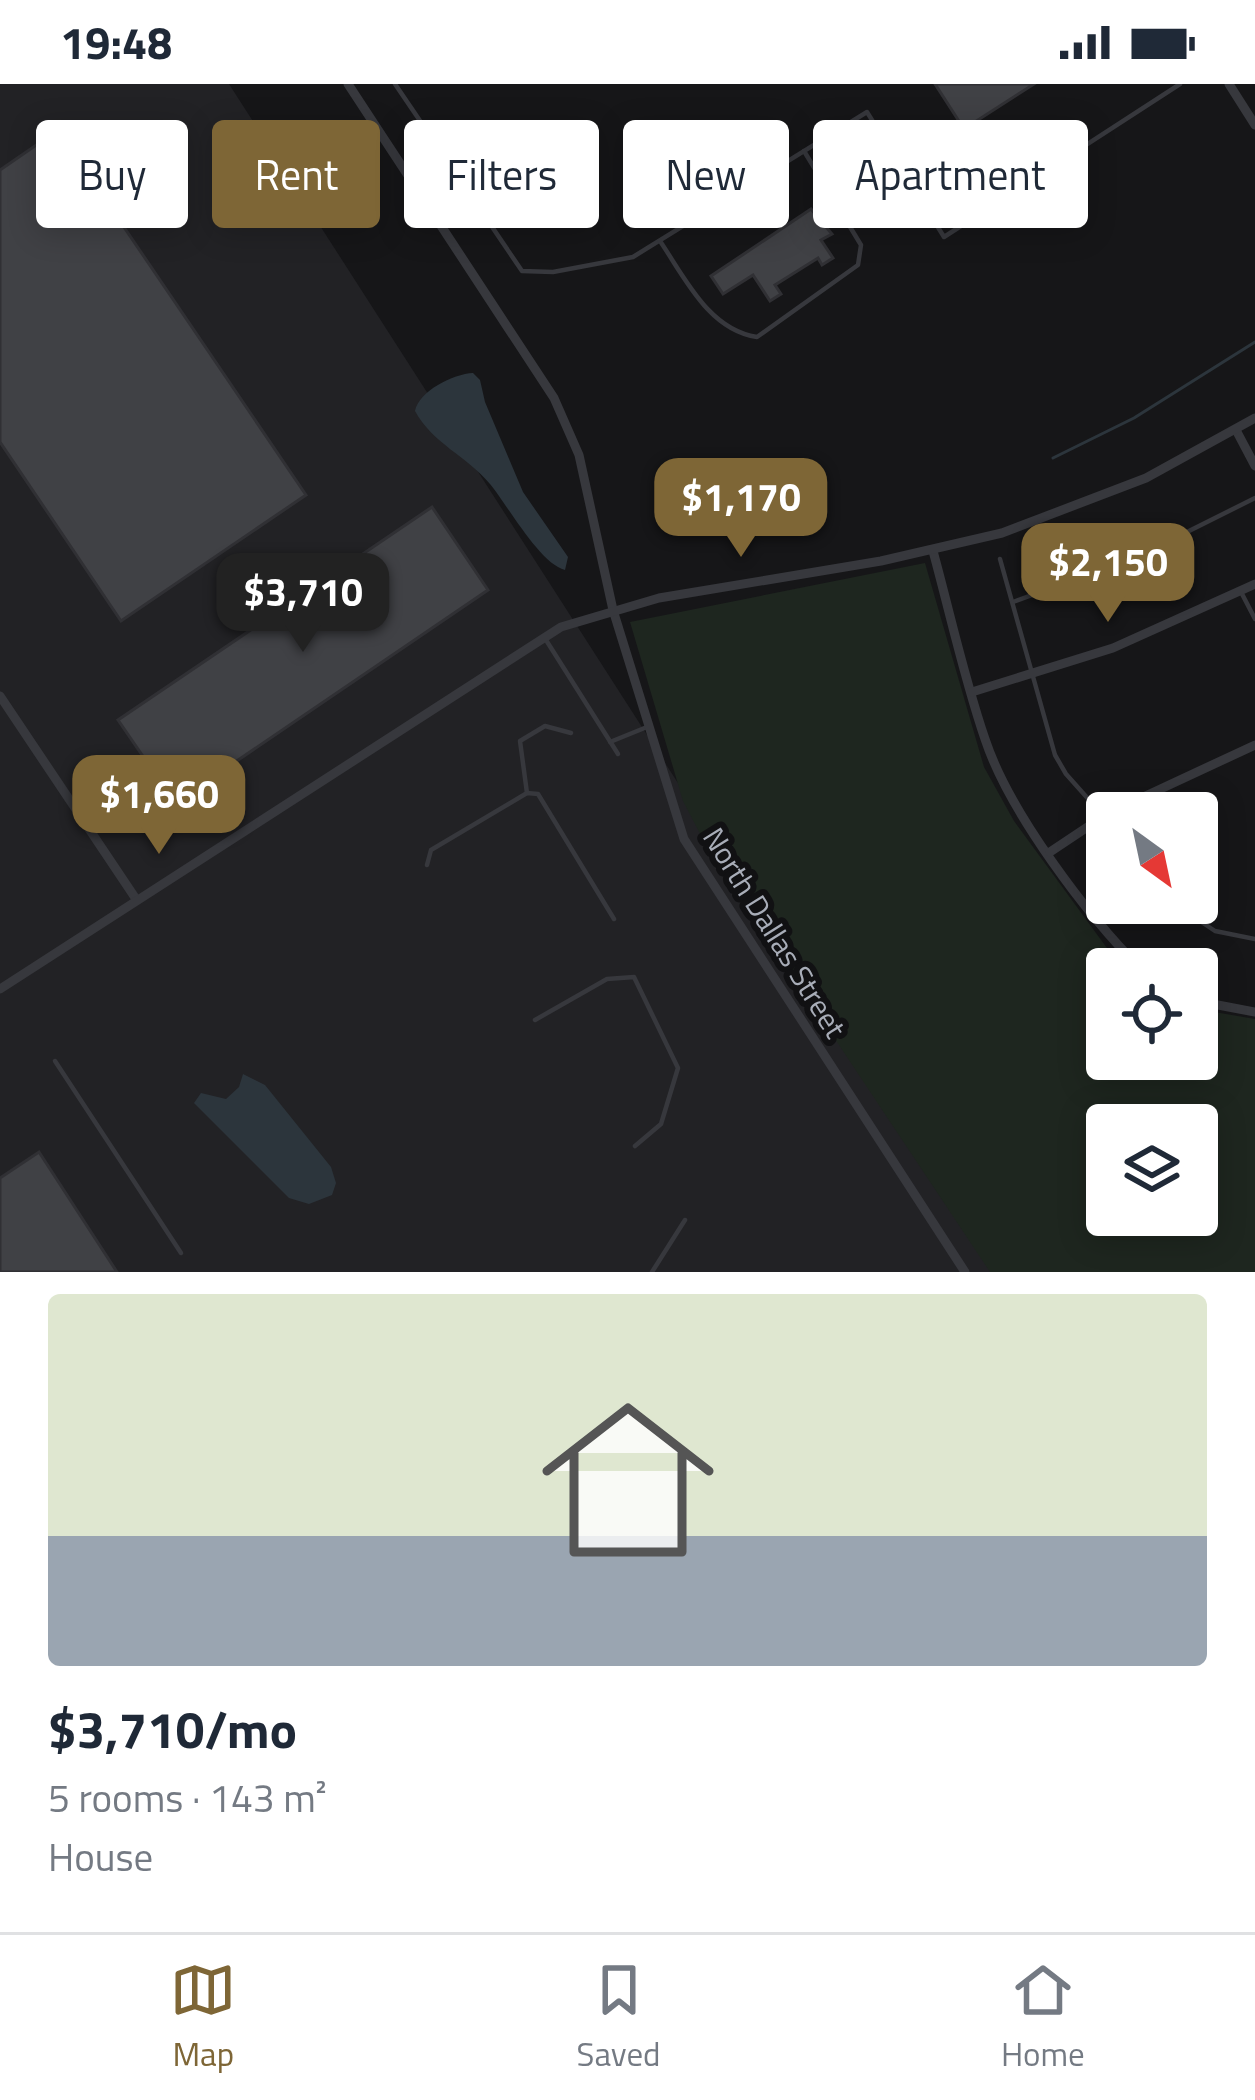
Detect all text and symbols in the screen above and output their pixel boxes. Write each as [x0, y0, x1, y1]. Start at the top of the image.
text: 19:48 [60, 8, 172, 76]
chip: Buy [36, 120, 188, 228]
chip: Rent [212, 120, 380, 228]
chip: Filters [404, 120, 599, 228]
chip: New [623, 120, 789, 228]
chip: Apartment [813, 120, 1088, 228]
pin: $1,170 [643, 458, 839, 560]
text: $1,170 [681, 467, 801, 526]
pin: $2,150 [1010, 523, 1206, 625]
text: $2,150 [1048, 532, 1168, 591]
pin: $3,710 [205, 553, 401, 655]
text: $3,710 [243, 562, 363, 621]
pin: $1,660 [61, 755, 257, 857]
text: $1,660 [99, 764, 219, 823]
north arrow [1086, 792, 1218, 924]
map controls [1086, 792, 1218, 1236]
street label: North Dallas Street [692, 818, 858, 1047]
button: locate [1086, 948, 1218, 1080]
button: layers [1086, 1104, 1218, 1236]
icon: home [520, 1372, 736, 1588]
text: $3,710/mo [48, 1690, 297, 1768]
text: 5 rooms · 143 m² [48, 1768, 327, 1827]
text: House [48, 1827, 153, 1886]
tab: Map [170, 1957, 236, 2079]
tab: Saved [577, 1957, 661, 2079]
tab: Home [1001, 1957, 1085, 2079]

